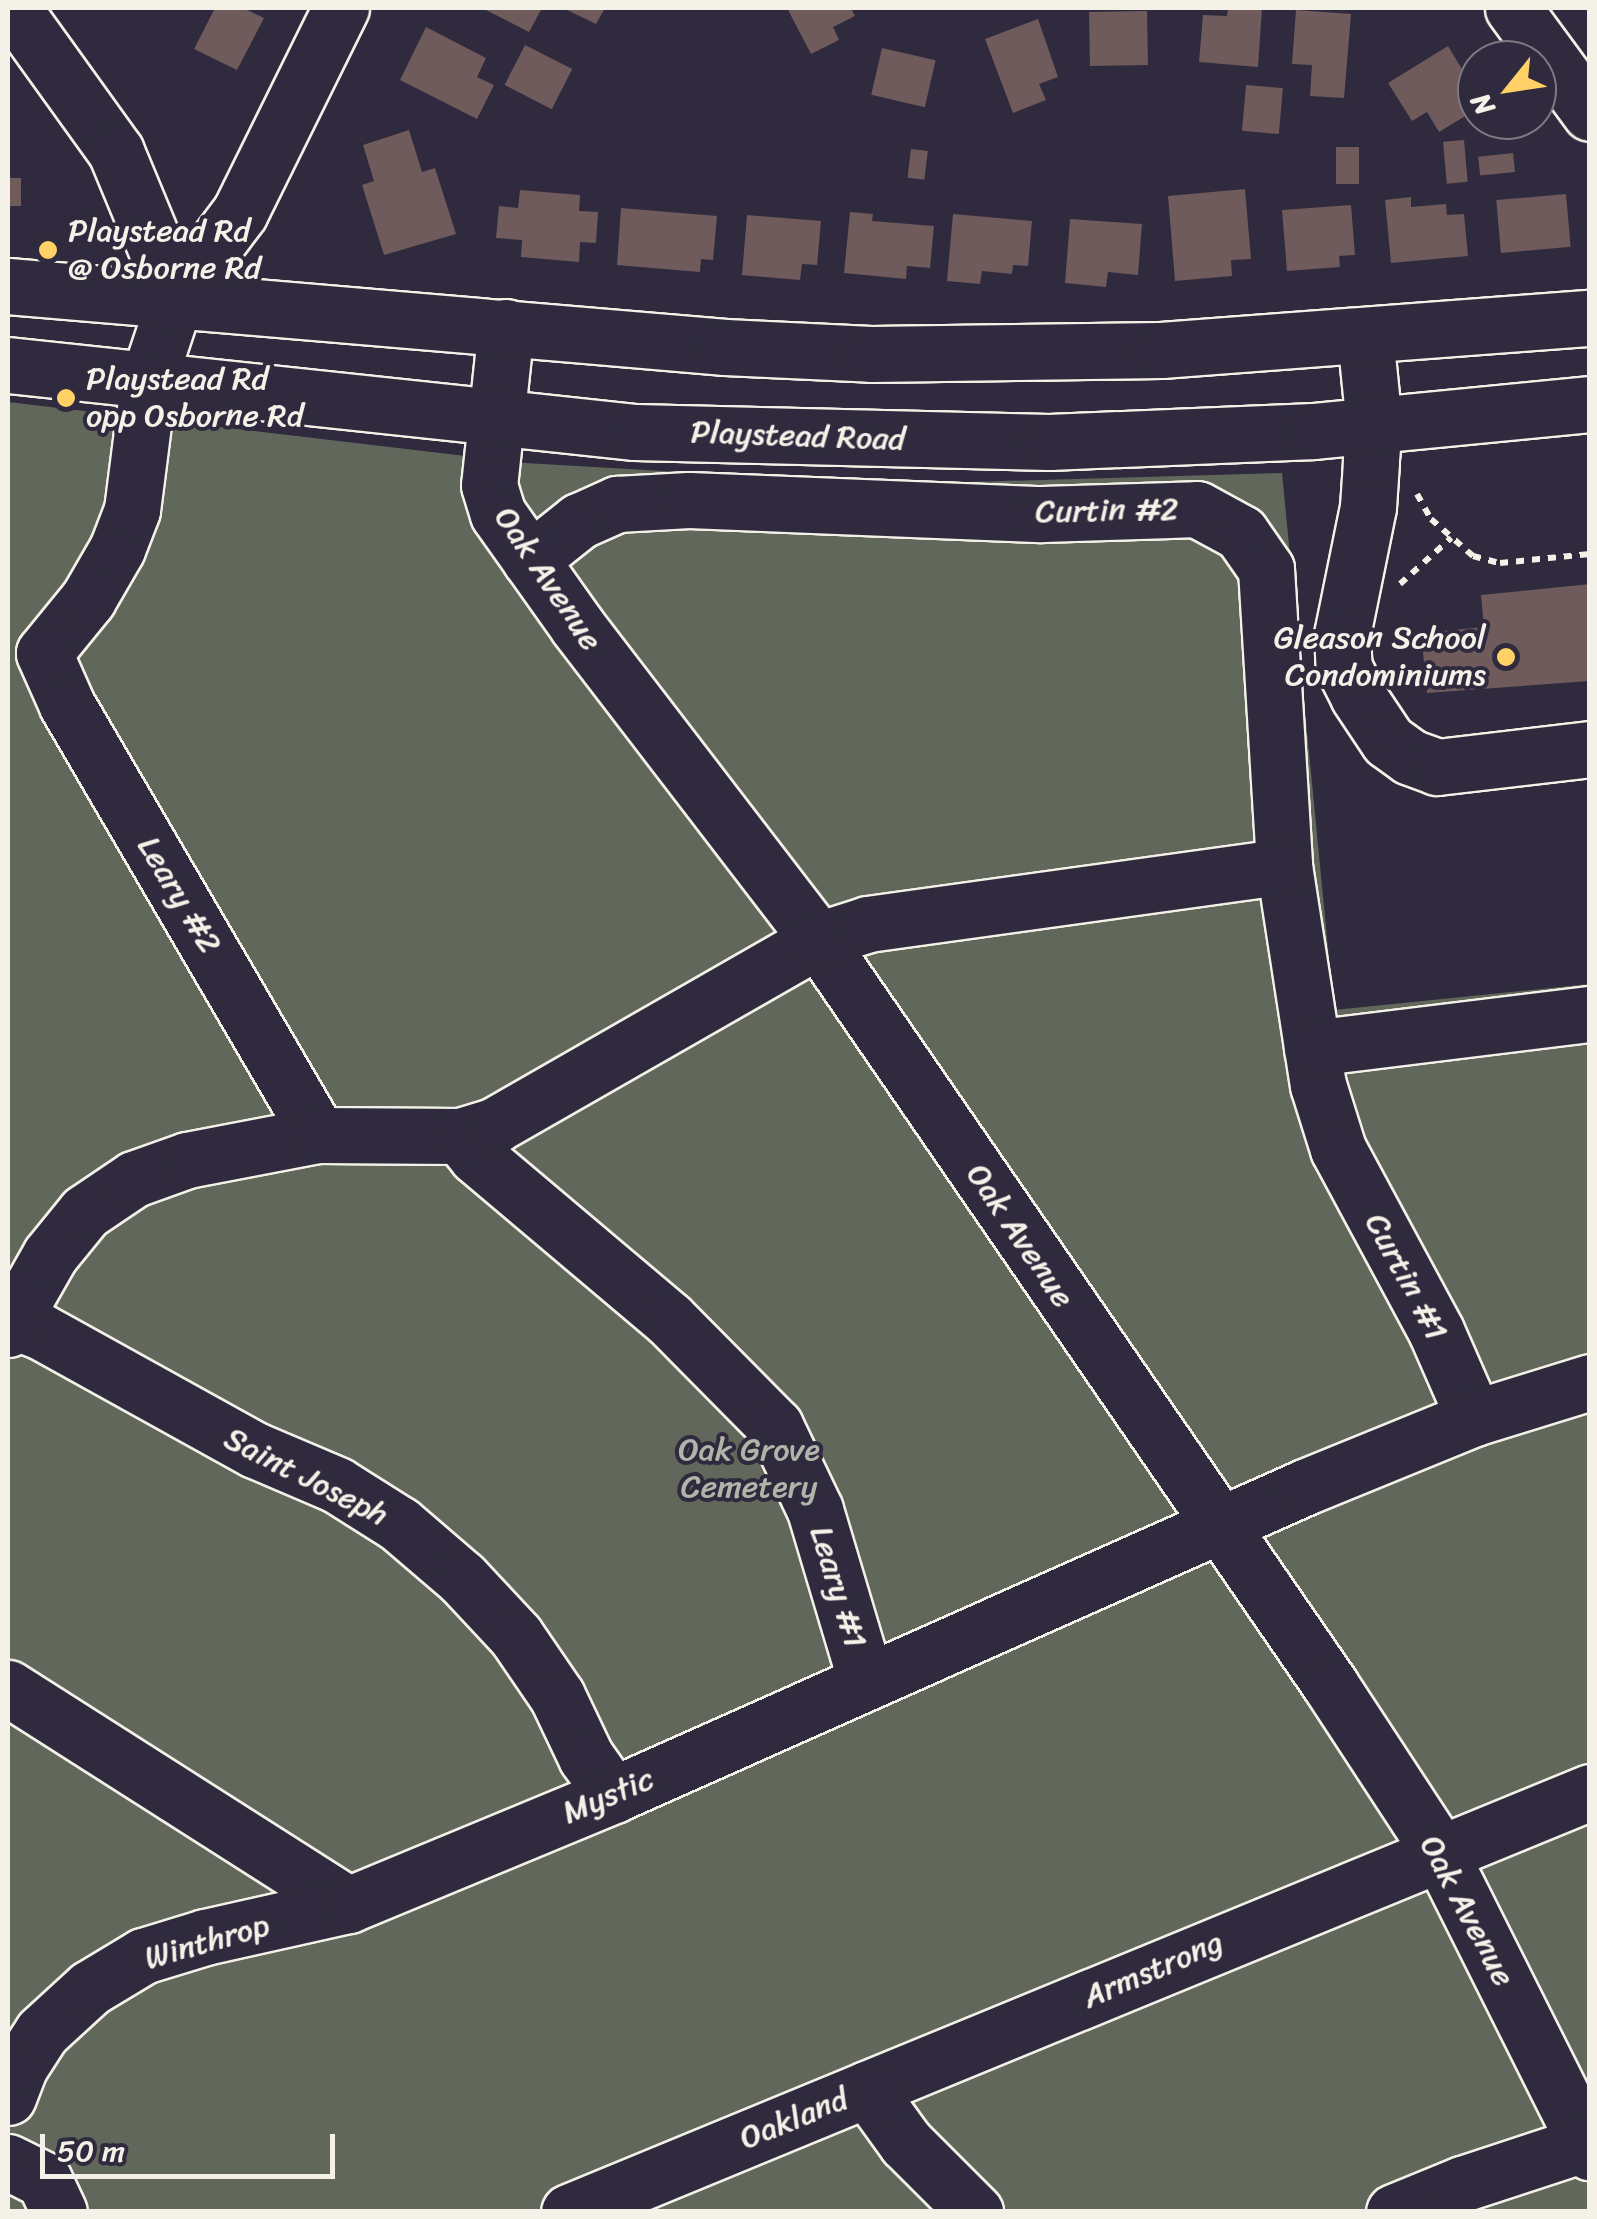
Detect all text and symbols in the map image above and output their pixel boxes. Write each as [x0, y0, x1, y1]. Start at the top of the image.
north arrow [1457, 40, 1557, 140]
text: N [1456, 84, 1508, 125]
place label: Playstead Rd @ Osborne Rd [68, 213, 261, 288]
marker: Playstead Rd @ Osborne Rd [37, 239, 59, 261]
place label: Playstead Rd opp Osborne Rd [86, 361, 305, 436]
marker: Playstead Rd opp Osborne Rd [55, 387, 77, 409]
street label: Playstead Road [690, 413, 906, 459]
street label: Curtin #2 [1035, 491, 1179, 531]
street label: Oak Avenue [486, 500, 610, 658]
place label: Gleason School Condominiums [1274, 620, 1486, 695]
marker: Gleason School Condominiums [1495, 646, 1517, 668]
street label: Leary #2 [129, 829, 229, 961]
street label: Oak Avenue [958, 1157, 1082, 1315]
street label: Curtin #1 [1357, 1207, 1455, 1347]
street label: Saint Joseph [217, 1419, 395, 1535]
park label: Oak Grove Cemetery [678, 1432, 820, 1507]
street label: Leary #1 [801, 1522, 875, 1652]
street label: Mystic [557, 1760, 659, 1832]
street label: Oak Avenue [1411, 1829, 1523, 1993]
street label: Winthrop [140, 1906, 274, 1978]
street label: Armstrong [1077, 1923, 1229, 2017]
street label: Oakland [734, 2080, 854, 2158]
scale bar [45, 2114, 340, 2176]
text: 50 m [57, 2124, 125, 2178]

